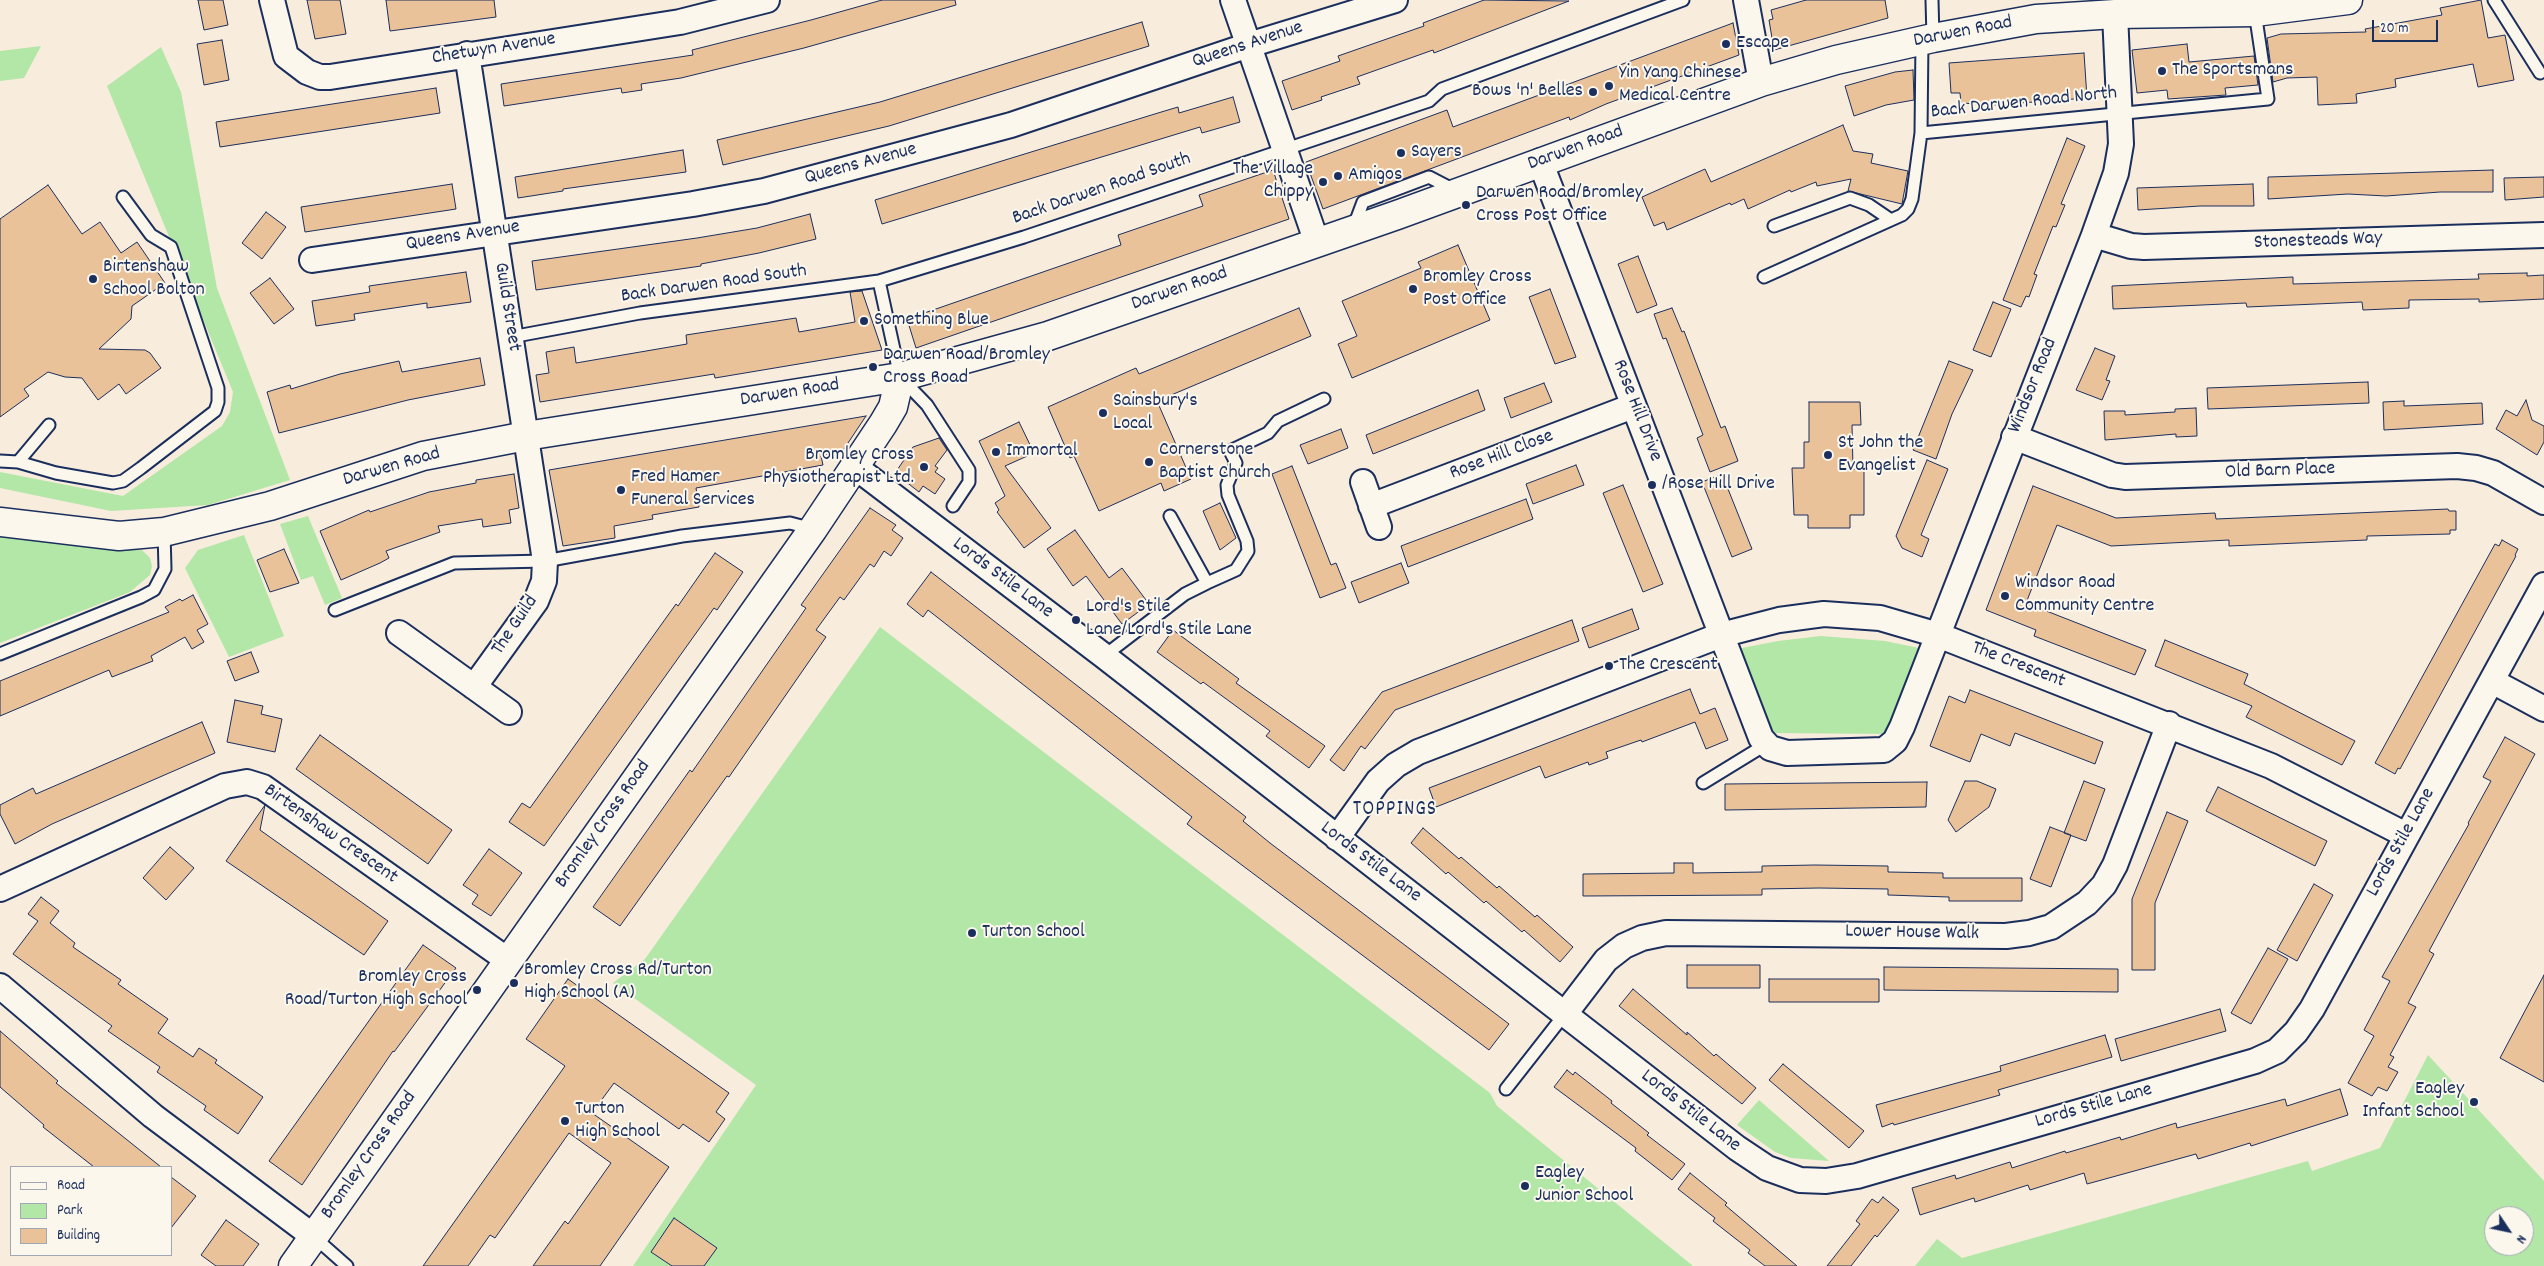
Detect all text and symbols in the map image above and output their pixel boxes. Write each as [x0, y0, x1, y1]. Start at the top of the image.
scale bar [2374, 10, 2440, 42]
street label: Darwen Road [1912, 12, 2014, 54]
street label: Queens Avenue [1190, 17, 1306, 75]
text: 20 m [2380, 18, 2408, 40]
street label: Chetwyn Avenue [431, 28, 557, 72]
place label: Escape [1736, 32, 1789, 56]
marker: Escape [1720, 38, 1732, 50]
place label: The Sportsmans [2172, 59, 2293, 83]
place label: Yin Yang Chinese Medical Centre [1619, 62, 1741, 109]
marker: The Sportsmans [2156, 65, 2168, 77]
place label: Bows 'n' Belles [1472, 80, 1583, 104]
marker: Yin Yang Chinese Medical Centre [1603, 80, 1615, 92]
street label: Back Darwen Road North [1930, 82, 2118, 126]
marker: Bows 'n' Belles [1587, 86, 1599, 98]
street label: Darwen Road [1525, 121, 1627, 177]
street label: Queens Avenue [802, 139, 920, 191]
place label: Sayers [1411, 141, 1462, 165]
marker: Sayers [1395, 147, 1407, 159]
street label: Back Darwen Road South [1010, 148, 1194, 232]
place label: The Village Chippy [1233, 158, 1313, 205]
place label: Amigos [1348, 164, 1402, 188]
marker: Amigos [1332, 170, 1344, 182]
marker: The Village Chippy [1317, 176, 1329, 188]
place label: Darwen Road/Bromley Cross Post Office [1476, 182, 1643, 229]
marker: Darwen Road/Bromley Cross Post Office [1460, 199, 1472, 211]
street label: Queens Avenue [404, 216, 522, 258]
street label: Stonesteads Way [2253, 228, 2383, 256]
place label: Birtenshaw School Bolton [103, 256, 205, 303]
street label: Back Darwen Road South [620, 260, 808, 310]
street label: Guild Street [487, 261, 525, 353]
street label: Darwen Road [1129, 262, 1231, 318]
place label: Bromley Cross Post Office [1423, 266, 1532, 313]
marker: Birtenshaw School Bolton [87, 273, 99, 285]
marker: Bromley Cross Post Office [1407, 283, 1419, 295]
place label: Something Blue [874, 309, 989, 333]
marker: Something Blue [858, 315, 870, 327]
street label: Windsor Road [2004, 335, 2064, 437]
place label: Darwen Road/Bromley Cross Road [883, 344, 1050, 391]
street label: Rose Hill Drive [1606, 357, 1666, 465]
marker: Darwen Road/Bromley Cross Road [867, 361, 879, 373]
street label: Darwen Road [739, 374, 841, 414]
place label: Sainsbury's Local [1113, 390, 1198, 437]
marker: Sainsbury's Local [1097, 407, 1109, 419]
street label: Rose Hill Close [1447, 425, 1557, 487]
place label: St John the Evangelist [1838, 432, 1923, 479]
place label: Cornerstone Baptist Church [1159, 439, 1271, 486]
place label: Immortal [1006, 440, 1078, 464]
street label: Darwen Road [341, 443, 443, 493]
place label: Bromley Cross Physiotherapist Ltd. [763, 444, 914, 491]
marker: Immortal [990, 446, 1002, 458]
marker: St John the Evangelist [1822, 449, 1834, 461]
marker: Cornerstone Baptist Church [1143, 456, 1155, 468]
street label: Old Barn Place [2224, 458, 2336, 486]
marker: Bromley Cross Physiotherapist Ltd. [918, 461, 930, 473]
place label: Fred Hamer Funeral Services [631, 466, 755, 513]
place label: /Rose Hill Drive [1662, 473, 1775, 497]
marker: /Rose Hill Drive [1646, 479, 1658, 491]
marker: Fred Hamer Funeral Services [615, 484, 627, 496]
street label: Lords Stile Lane [947, 533, 1057, 625]
place label: Windsor Road Community Centre [2015, 572, 2154, 619]
marker: Windsor Road Community Centre [1999, 590, 2011, 602]
street label: The Guild [487, 591, 545, 661]
place label: Lord's Stile Lane/Lord's Stile Lane [1086, 596, 1252, 643]
marker: Lord's Stile Lane/Lord's Stile Lane [1070, 614, 1082, 626]
street label: The Crescent [1968, 637, 2068, 695]
place label: The Crescent [1619, 654, 1718, 678]
marker: The Crescent [1603, 660, 1615, 672]
street label: Bromley Cross Road [551, 756, 657, 894]
street label: Birtenshaw Crescent [258, 780, 402, 890]
street label: Lords Stile Lane [2362, 784, 2442, 902]
district label: TOPPINGS [1352, 798, 1438, 824]
street label: Lords Stile Lane [1315, 817, 1425, 909]
place label: Turton School [982, 921, 1085, 945]
street label: Lower House Walk [1845, 921, 1979, 947]
marker: Turton School [966, 927, 978, 939]
place label: Bromley Cross Rd/Turton High School (A) [524, 959, 712, 1006]
place label: Bromley Cross Road/Turton High School [285, 966, 467, 1013]
marker: Bromley Cross Rd/Turton High School (A) [508, 977, 520, 989]
marker: Bromley Cross Road/Turton High School [471, 984, 483, 996]
street label: Lords Stile Lane [1635, 1065, 1745, 1159]
place label: Eagley Infant School [2362, 1078, 2464, 1125]
street label: Lords Stile Lane [2033, 1079, 2155, 1135]
street label: Bromley Cross Road [317, 1087, 423, 1225]
marker: Eagley Infant School [2468, 1096, 2480, 1108]
place label: Turton High School [575, 1098, 660, 1145]
marker: Turton High School [559, 1115, 571, 1127]
place label: Eagley Junior School [1535, 1162, 1633, 1209]
legend [10, 1166, 172, 1256]
text: Road [57, 1175, 85, 1197]
marker: Eagley Junior School [1519, 1180, 1531, 1192]
text: Park [57, 1200, 83, 1222]
north arrow [2484, 1206, 2534, 1256]
text: Building [57, 1225, 100, 1247]
text: N [2510, 1230, 2531, 1247]

